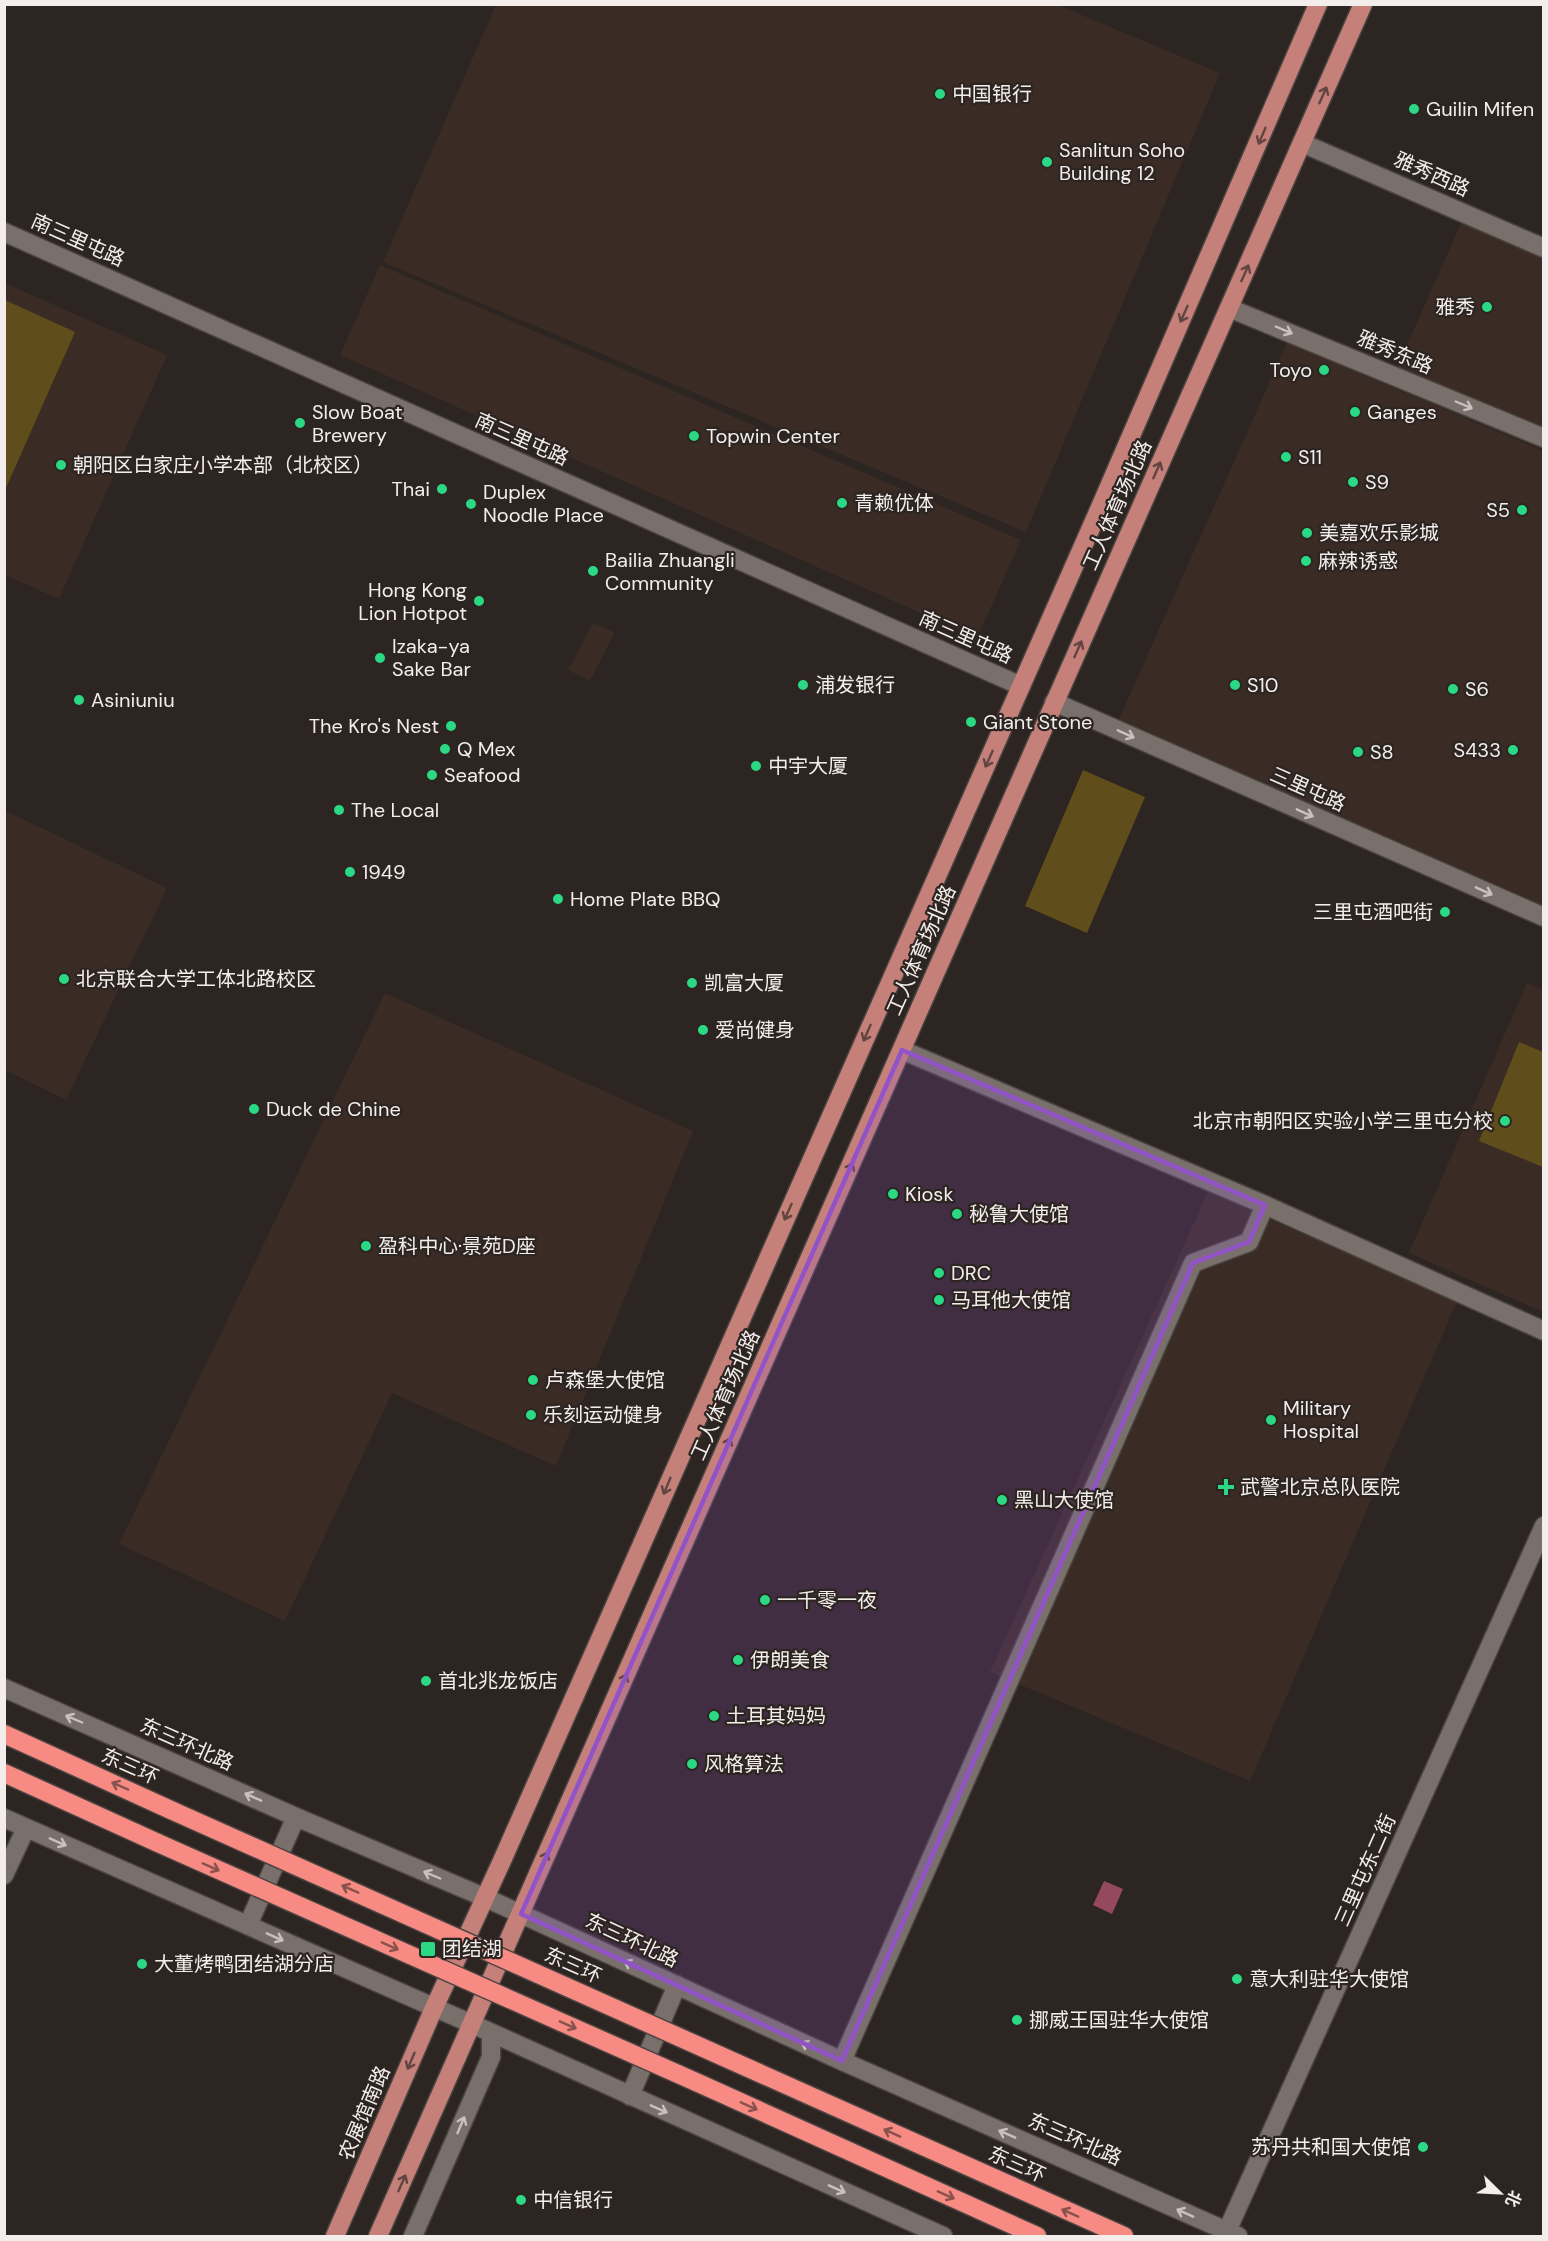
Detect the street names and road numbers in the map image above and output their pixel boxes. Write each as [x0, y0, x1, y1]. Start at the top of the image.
street label: 雅秀西路 [1390, 146, 1474, 202]
street label: 南三里屯路 [27, 208, 129, 272]
street label: 雅秀东路 [1353, 324, 1437, 380]
street label: 南三里屯路 [471, 407, 573, 471]
street label: 工人体育场北路 [1077, 436, 1157, 574]
street label: 南三里屯路 [915, 605, 1017, 669]
street label: 三里屯路 [1266, 761, 1350, 817]
street label: 工人体育场北路 [881, 881, 961, 1019]
street label: 工人体育场北路 [685, 1326, 765, 1464]
street label: 东三环北路 [136, 1712, 238, 1776]
street label: 东三环 [97, 1742, 163, 1790]
street label: 三里屯东二街 [1329, 1810, 1401, 1930]
street label: 东三环北路 [581, 1907, 683, 1973]
street label: 东三环 [540, 1941, 606, 1989]
street label: 农展馆南路 [332, 2062, 396, 2164]
street label: 东三环北路 [1024, 2107, 1126, 2171]
street label: 东三环 [984, 2140, 1050, 2188]

